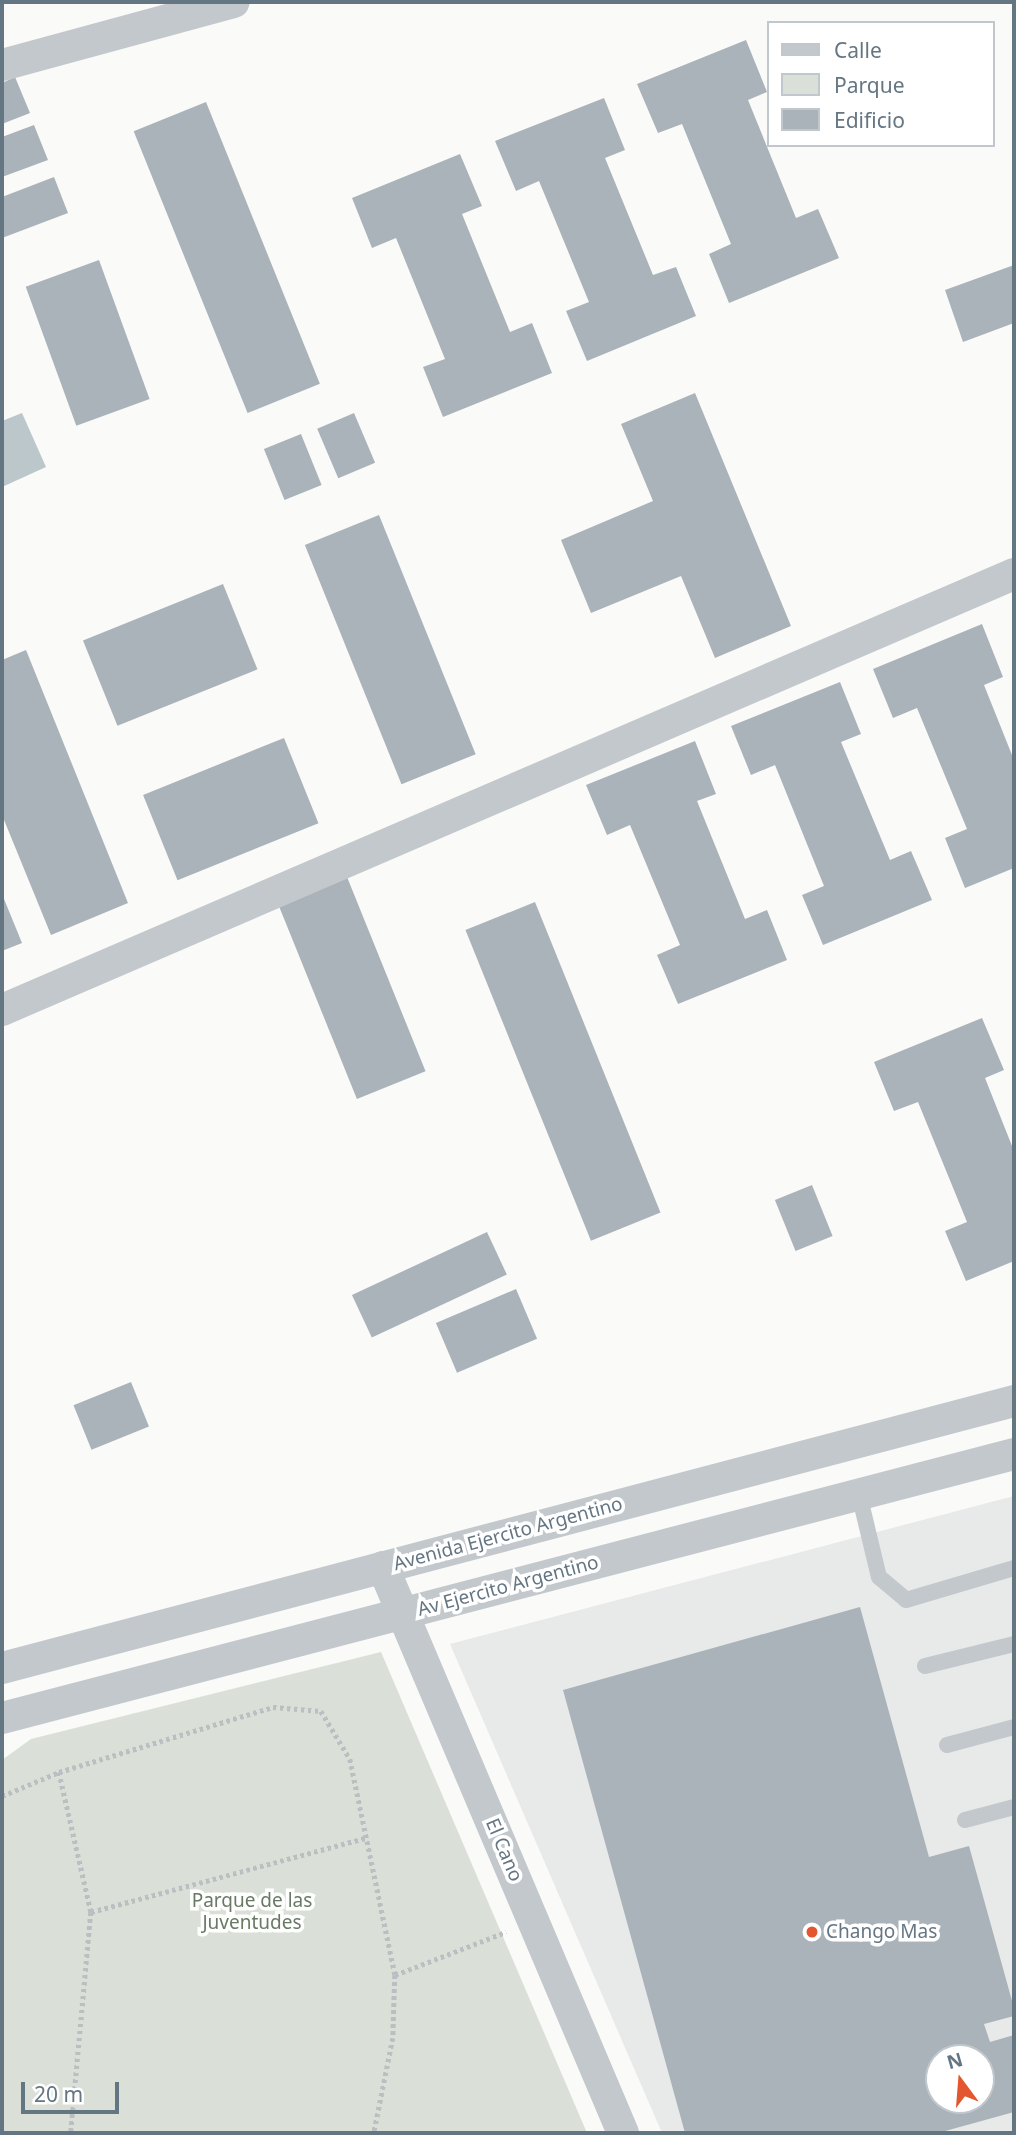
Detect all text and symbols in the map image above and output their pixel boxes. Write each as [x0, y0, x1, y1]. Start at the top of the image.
legend [768, 21, 995, 147]
text: Calle [834, 36, 882, 64]
text: Parque [834, 71, 904, 99]
text: Edificio [834, 106, 905, 134]
street label: Avenida Ejercito Argentino [391, 1492, 625, 1576]
street label: Av Ejercito Argentino [415, 1551, 601, 1621]
street label: El Cano [481, 1815, 527, 1885]
park label: Parque de las Juventudes [192, 1890, 312, 1934]
place label: Chango Mas [826, 1921, 937, 1943]
marker: Chango Mas [804, 1924, 820, 1940]
north arrow [925, 2044, 995, 2114]
text: N [944, 2046, 966, 2075]
scale bar [24, 2068, 122, 2112]
text: 20 m [34, 2080, 83, 2108]

